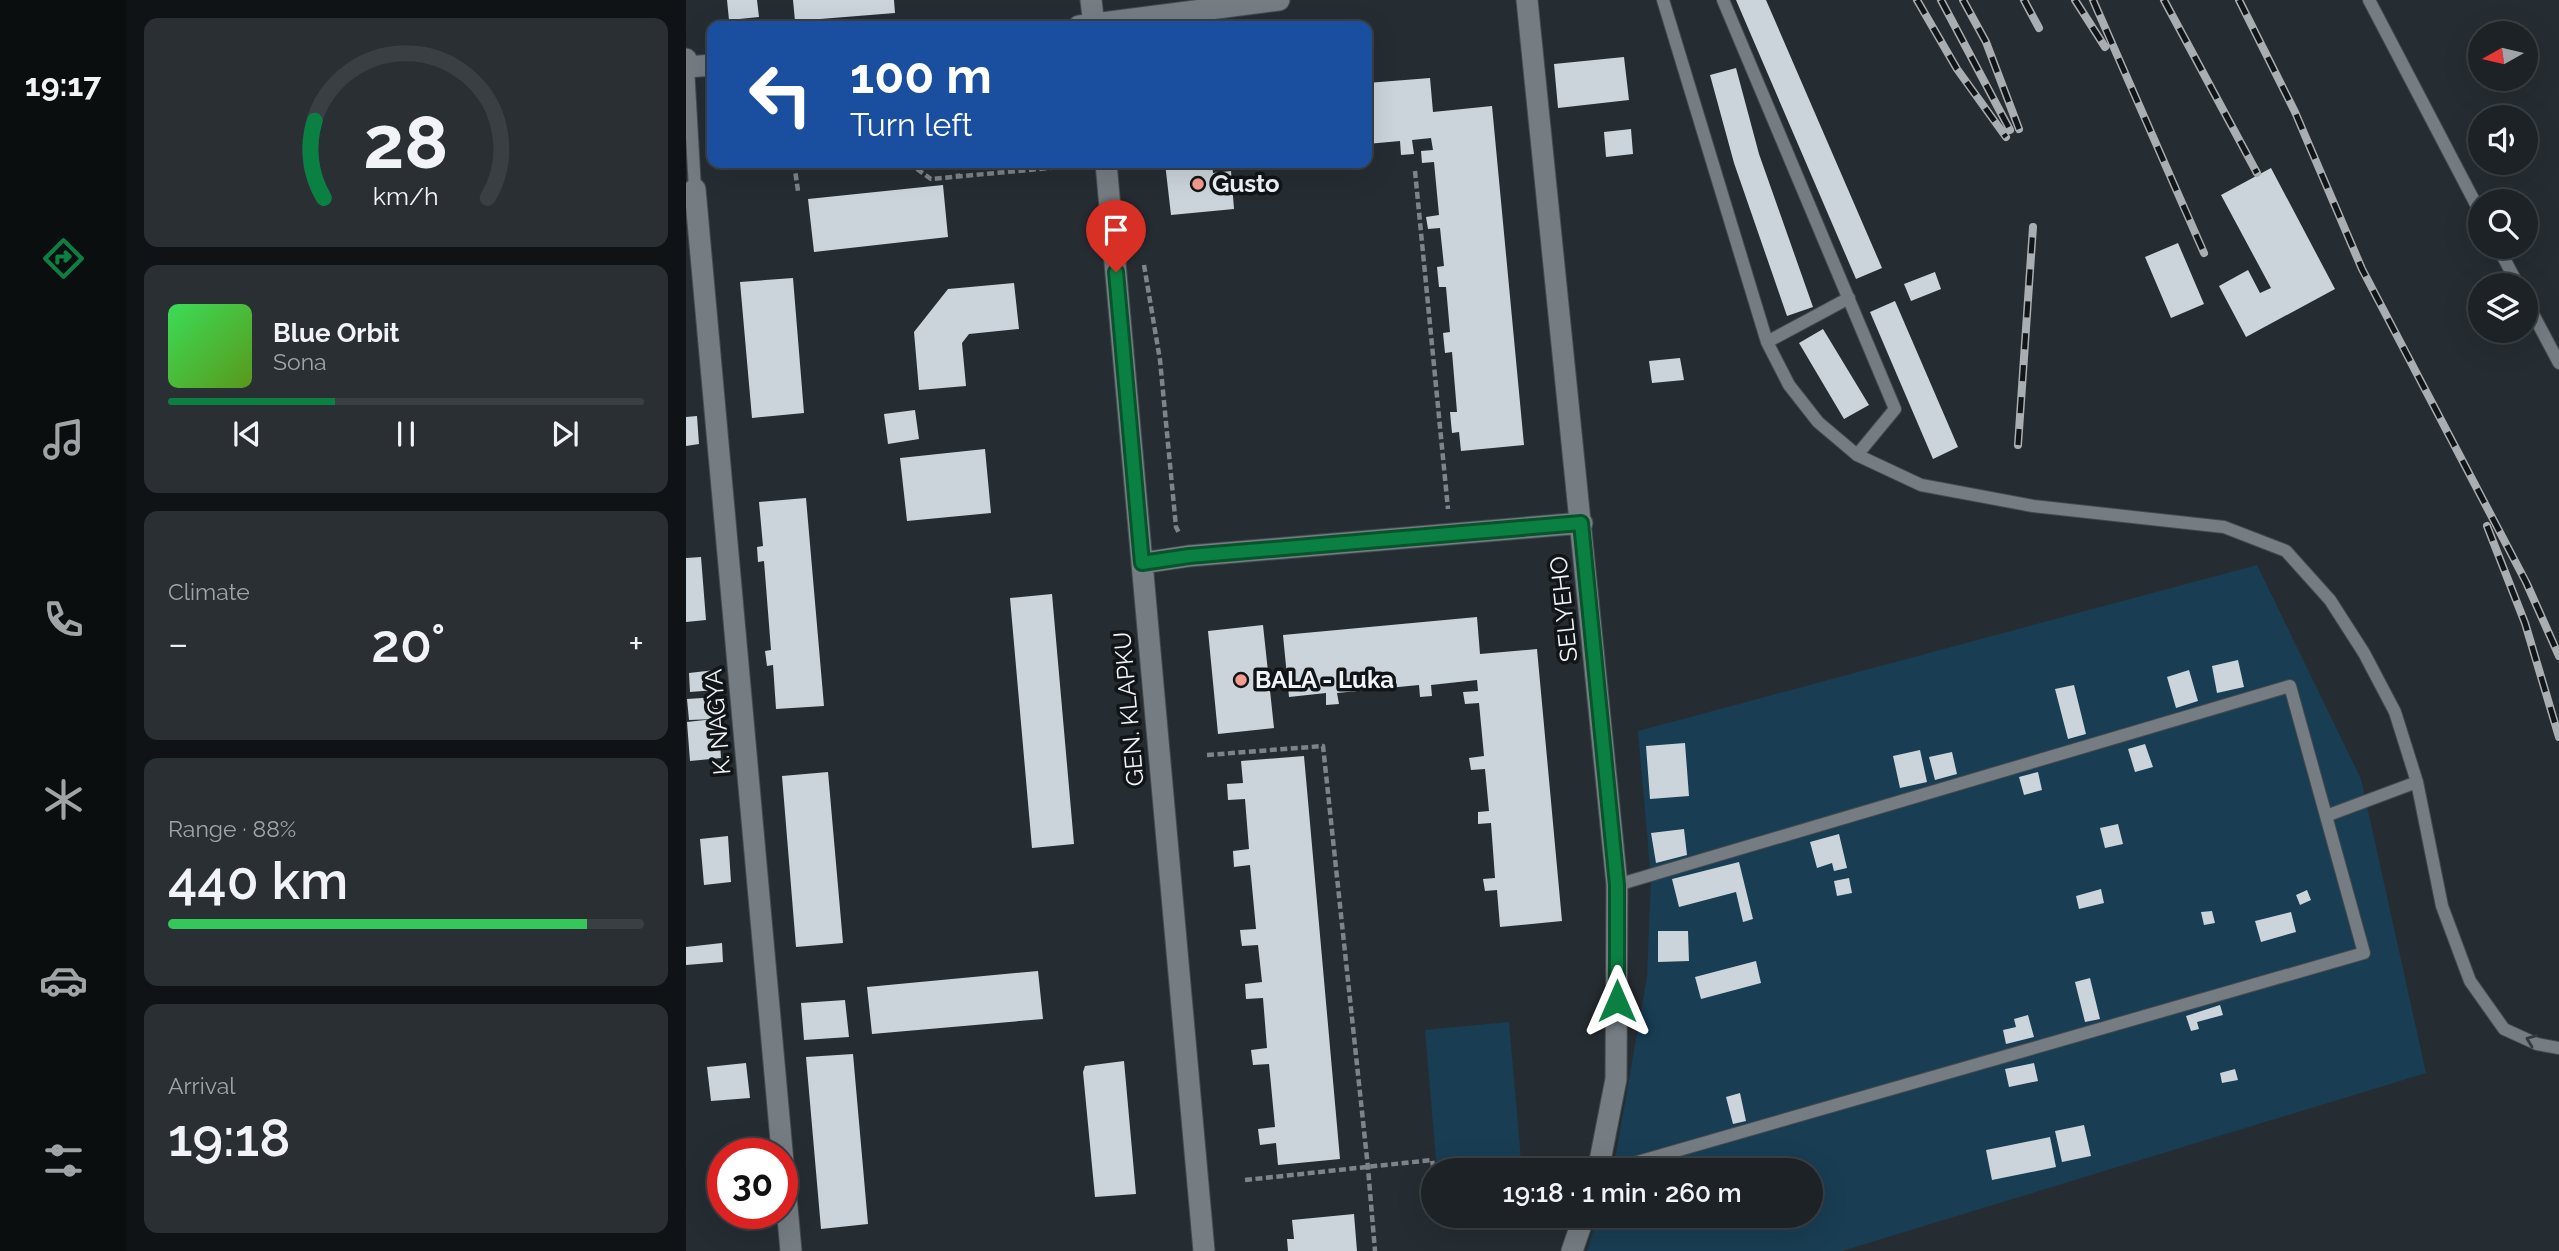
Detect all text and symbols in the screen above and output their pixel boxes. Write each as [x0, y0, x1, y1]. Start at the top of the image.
north arrow [2468, 21, 2538, 91]
map controls [2468, 21, 2538, 343]
text: 100 m [850, 47, 992, 104]
icon: left [735, 49, 826, 140]
text: 19:17 [25, 66, 101, 103]
text: 28 [363, 101, 449, 186]
button: sound [2468, 105, 2538, 175]
text: Turn left [850, 106, 972, 143]
place label: Gusto [1212, 169, 1280, 198]
marker: Gusto [1190, 176, 1206, 192]
text: km/h [373, 181, 439, 211]
button: search [2468, 189, 2538, 259]
pin [1086, 200, 1146, 272]
icon: arrive [1097, 211, 1135, 249]
icon: directions [39, 234, 88, 283]
button: layers [2468, 273, 2538, 343]
text: Blue Orbit [273, 318, 400, 348]
text: Sona [273, 348, 327, 375]
icon: music [39, 415, 88, 464]
icon: previous [228, 415, 266, 453]
icon: pause [387, 415, 425, 453]
icon: next [546, 415, 584, 453]
street label: SELYEHO [1544, 555, 1583, 664]
text: Climate [168, 578, 250, 605]
icon: phone [39, 595, 88, 644]
text: 20° [371, 613, 445, 674]
text: − [168, 621, 188, 666]
text: + [628, 621, 644, 666]
street label: GEN. KLAPKU [1107, 631, 1150, 788]
place label: BALA - Luka [1255, 665, 1394, 694]
street label: K. NAGYA [698, 668, 737, 776]
marker: BALA - Luka [1233, 672, 1249, 688]
icon: climate [39, 775, 88, 824]
text: Range · 88% [168, 815, 296, 842]
text: 440 km [168, 850, 348, 911]
icon: car [39, 956, 88, 1005]
position arrow [1580, 964, 1654, 1038]
one-way arrow [2526, 1035, 2538, 1049]
text: Arrival [168, 1072, 235, 1099]
text: 19:18 [168, 1107, 290, 1168]
icon: filters [39, 1136, 88, 1185]
speed limit sign: 30 [707, 1138, 798, 1229]
text: 19:18 · 1 min · 260 m [1502, 1178, 1742, 1208]

